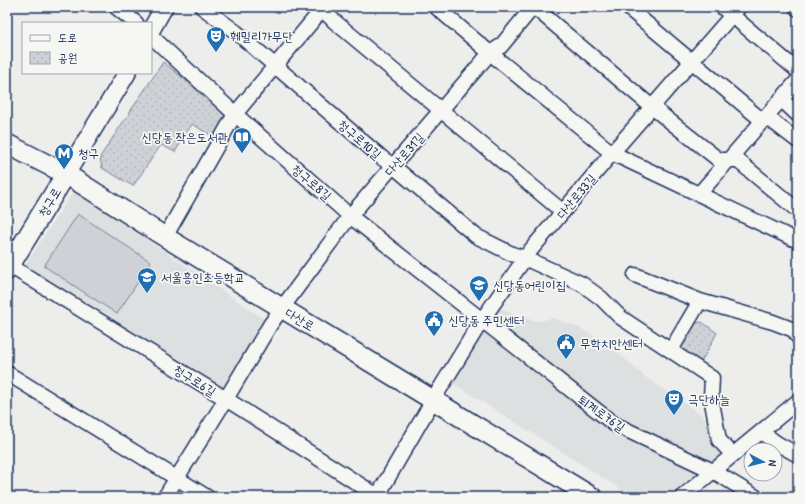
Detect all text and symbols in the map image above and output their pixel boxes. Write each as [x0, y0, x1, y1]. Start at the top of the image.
legend [22, 22, 152, 74]
theatre icon: 훼밀리가무단 [205, 25, 227, 53]
place label: 훼밀리가무단 [230, 27, 293, 45]
text: 도로 [58, 29, 77, 46]
text: 공원 [58, 49, 77, 66]
street label: 청구로10길 [334, 115, 386, 163]
library icon: 신당동 작은도서관 [231, 126, 253, 154]
place label: 신당동 작은도서관 [141, 128, 228, 146]
street label: 다산로31길 [380, 128, 428, 180]
metro station icon: 청구 [53, 142, 75, 170]
place label: 청구 [78, 144, 99, 162]
street label: 청구로8길 [288, 160, 336, 204]
street label: 다산로33길 [552, 170, 600, 222]
street label: 청구로 [33, 184, 65, 220]
school or university icon: 서울흥인초등학교 [136, 266, 158, 294]
place label: 서울흥인초등학교 [161, 268, 245, 286]
school or university icon: 신당동어린이집 [468, 274, 490, 302]
place label: 신당동어린이집 [493, 276, 566, 294]
street label: 다산로 [282, 303, 318, 335]
public building icon: 신당동 주민센터 [423, 309, 445, 337]
place label: 신당동 주민센터 [448, 311, 524, 329]
public building icon: 무학치안센터 [555, 332, 577, 360]
place label: 무학치안센터 [580, 334, 643, 352]
street label: 청구로6길 [170, 360, 220, 400]
theatre icon: 극단하늘 [663, 388, 685, 416]
street label: 퇴계로76길 [575, 390, 629, 436]
place label: 극단하늘 [688, 390, 730, 408]
north arrow [743, 442, 783, 482]
text: N [766, 459, 780, 467]

